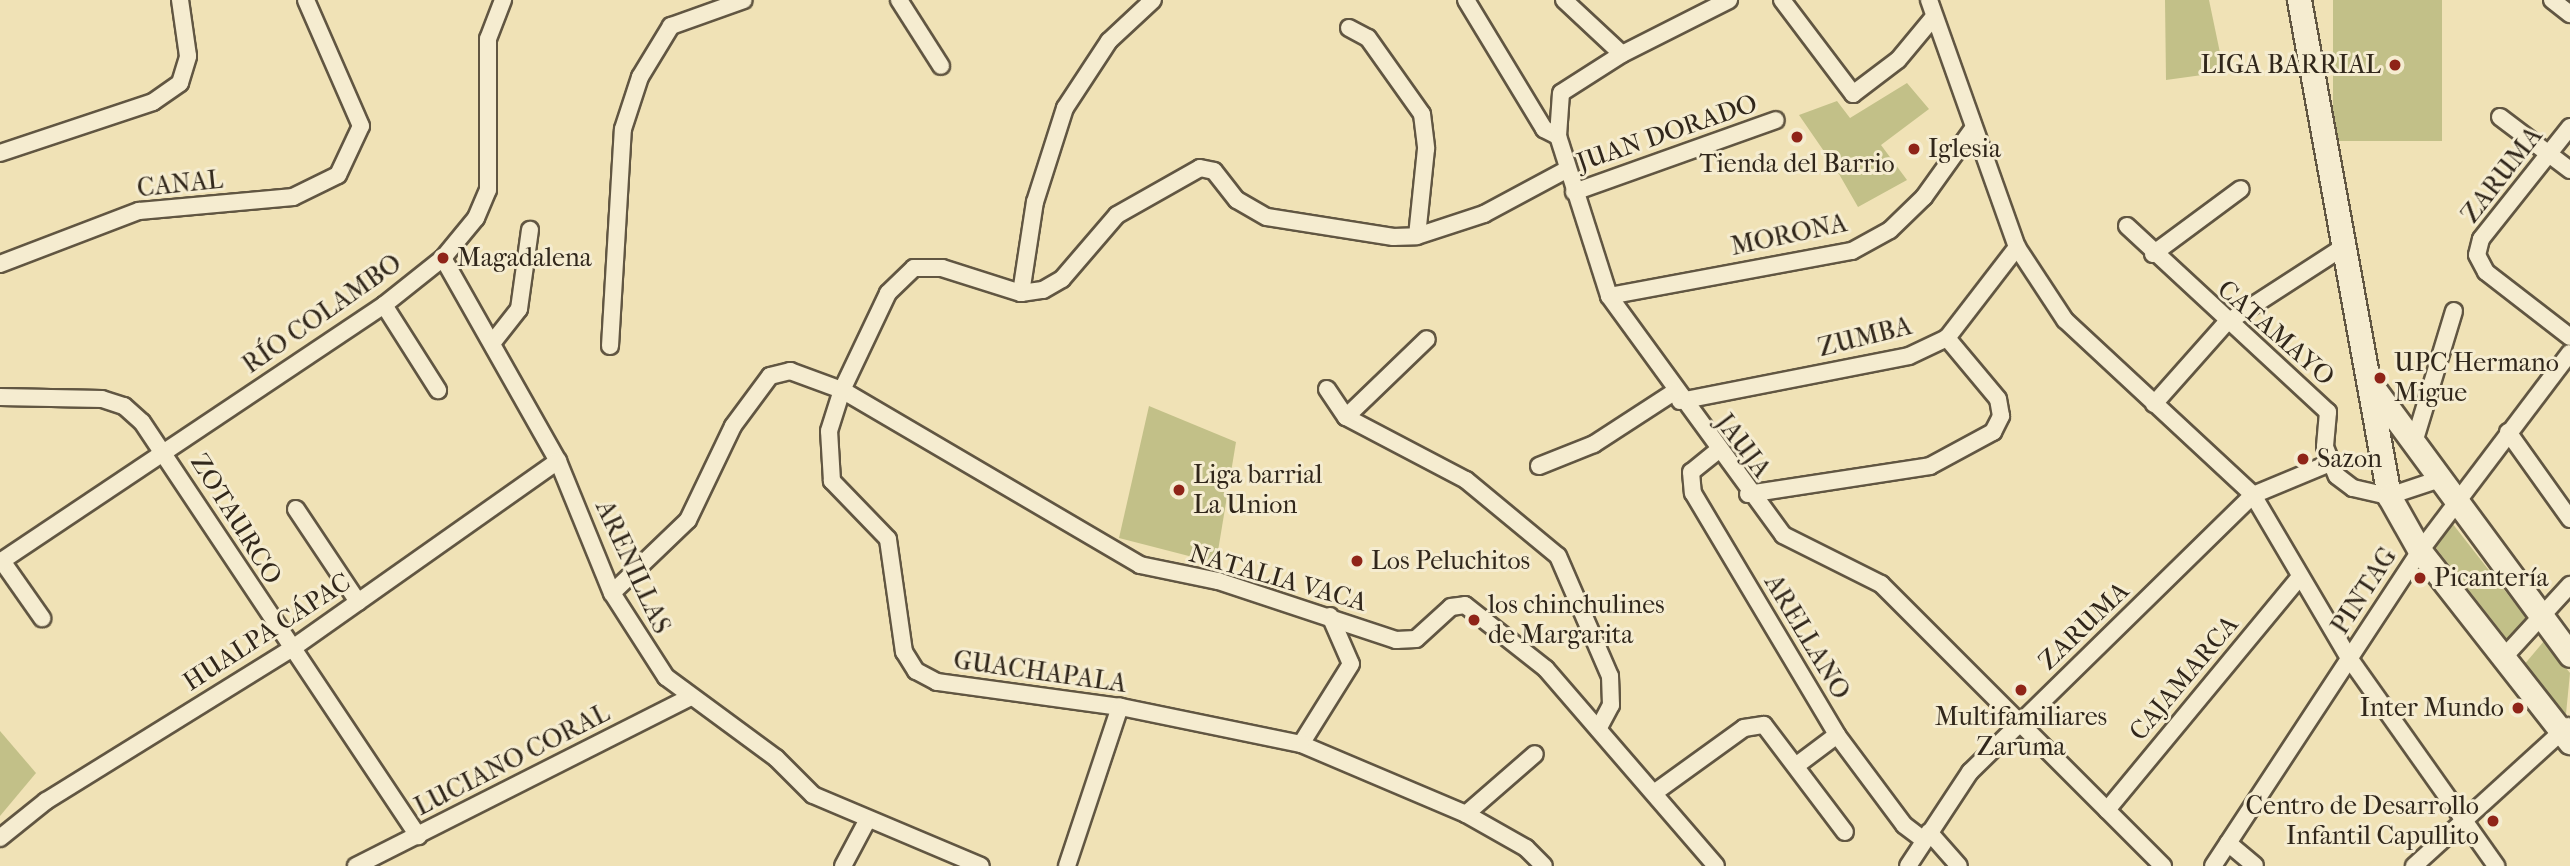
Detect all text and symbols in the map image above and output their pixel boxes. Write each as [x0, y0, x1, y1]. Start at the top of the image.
place label: LIGA BARRIAL [2201, 49, 2381, 81]
marker: LIGA BARRIAL [2387, 57, 2403, 73]
street label: JUAN DORADO [1573, 88, 1761, 178]
street label: ZARUMA [2455, 121, 2549, 229]
marker: Tienda del Barrio [1789, 129, 1805, 145]
place label: Iglesia [1928, 133, 2001, 165]
marker: Iglesia [1906, 141, 1922, 157]
place label: Tienda del Barrio [1699, 148, 1895, 180]
street label: CANAL [136, 164, 224, 204]
street label: MORONA [1728, 207, 1850, 263]
place label: Magadalena [457, 242, 592, 274]
street label: RÍO COLAMBO [237, 248, 407, 380]
marker: Magadalena [435, 250, 451, 266]
street label: CATAMAYO [2211, 274, 2341, 392]
street label: ZUMBA [1815, 310, 1915, 364]
place label: UPC Hermano Migue [2394, 347, 2559, 408]
marker: UPC Hermano Migue [2372, 370, 2388, 386]
street label: JAUJA [1709, 408, 1777, 484]
place label: Sazon [2317, 443, 2382, 475]
street label: ZOTAURCO [184, 448, 288, 590]
marker: Sazon [2295, 451, 2311, 467]
place label: Liga barrial La Union [1193, 459, 1322, 520]
marker: Liga barrial La Union [1171, 482, 1187, 498]
street label: ARENILLAS [589, 495, 677, 639]
street label: NATALIA VACA [1185, 538, 1371, 618]
street label: PINTAG [2325, 542, 2403, 640]
place label: Los Peluchitos [1371, 545, 1530, 577]
marker: Los Peluchitos [1349, 553, 1365, 569]
place label: Picantería [2434, 562, 2548, 594]
street label: HUALPA CÁPAC [177, 566, 357, 698]
street label: ARELLANO [1758, 569, 1856, 705]
marker: Picantería [2412, 570, 2428, 586]
street label: ZARUMA [2032, 575, 2136, 677]
place label: los chinchulines de Margarita [1488, 589, 1665, 650]
street label: CAJAMARCA [2123, 609, 2245, 747]
marker: los chinchulines de Margarita [1466, 612, 1482, 628]
street label: GUACHAPALA [951, 644, 1129, 700]
marker: Multifamiliares Zaruma [2013, 682, 2029, 698]
place label: Inter Mundo [2360, 692, 2504, 724]
street label: LUCIANO CORAL [409, 697, 615, 823]
marker: Inter Mundo [2510, 700, 2526, 716]
place label: Multifamiliares Zaruma [1935, 701, 2107, 762]
place label: Centro de Desarrollo Infantil Capullito [2246, 790, 2479, 852]
marker: Centro de Desarrollo Infantil Capullito [2485, 813, 2501, 829]

